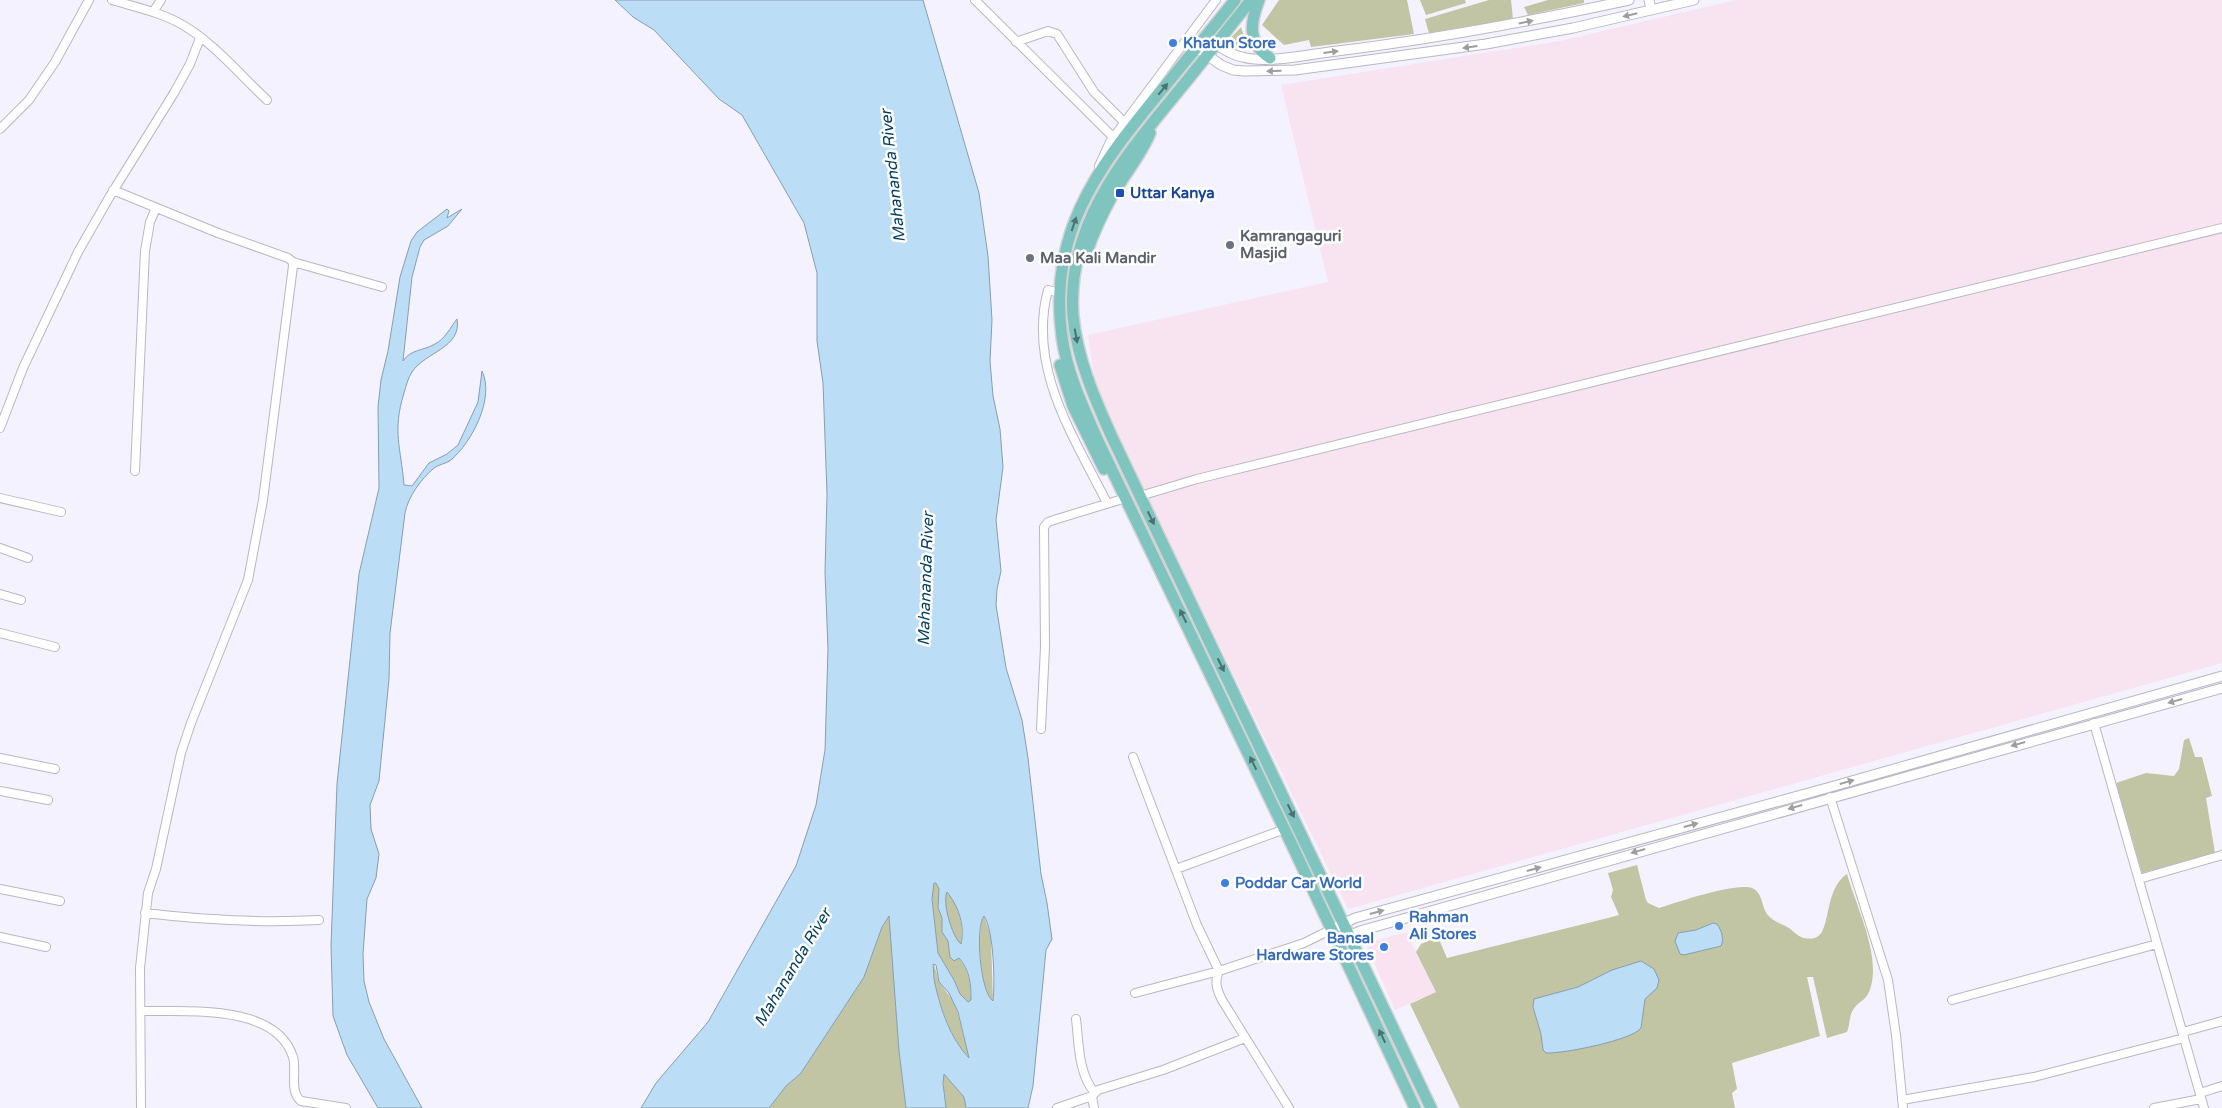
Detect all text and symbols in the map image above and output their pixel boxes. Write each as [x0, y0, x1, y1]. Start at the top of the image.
one-way arrow [1622, 11, 1637, 19]
one-way arrow [1519, 18, 1534, 26]
place label: Khatun Store [1183, 34, 1277, 52]
marker: Khatun Store [1167, 37, 1179, 49]
one-way arrow [1462, 43, 1478, 51]
one-way arrow [1324, 48, 1340, 56]
one-way arrow [1266, 67, 1282, 75]
one-way arrow [1157, 83, 1168, 96]
water label: Mahananda River [876, 106, 910, 243]
place label: Uttar Kanya [1130, 184, 1215, 203]
marker: Uttar Kanya [1114, 187, 1126, 199]
one-way arrow [1071, 216, 1078, 231]
place label: Kamrangaguri Masjid [1240, 227, 1342, 263]
marker: Kamrangaguri Masjid [1224, 239, 1236, 251]
place label: Maa Kali Mandir [1040, 249, 1156, 267]
marker: Maa Kali Mandir [1024, 252, 1036, 264]
one-way arrow [1073, 328, 1081, 344]
water label: Mahananda River [914, 510, 938, 646]
one-way arrow [1147, 511, 1155, 525]
one-way arrow [1178, 609, 1186, 623]
one-way arrow [1217, 657, 1225, 672]
one-way arrow [2167, 697, 2183, 705]
one-way arrow [2011, 741, 2026, 749]
one-way arrow [1249, 755, 1257, 770]
one-way arrow [1840, 778, 1855, 786]
one-way arrow [1787, 803, 1802, 811]
one-way arrow [1287, 804, 1295, 818]
one-way arrow [1683, 821, 1698, 829]
one-way arrow [1631, 848, 1646, 856]
one-way arrow [1527, 864, 1542, 872]
place label: Poddar Car World [1235, 874, 1362, 892]
marker: Poddar Car World [1219, 877, 1231, 889]
water label: Mahananda River [750, 903, 837, 1030]
one-way arrow [1370, 907, 1385, 915]
place label: Rahman Ali Stores [1409, 908, 1476, 943]
marker: Rahman Ali Stores [1393, 920, 1405, 932]
place label: Bansal Hardware Stores [1256, 929, 1374, 964]
marker: Bansal Hardware Stores [1378, 941, 1390, 953]
one-way arrow [1377, 1029, 1385, 1043]

